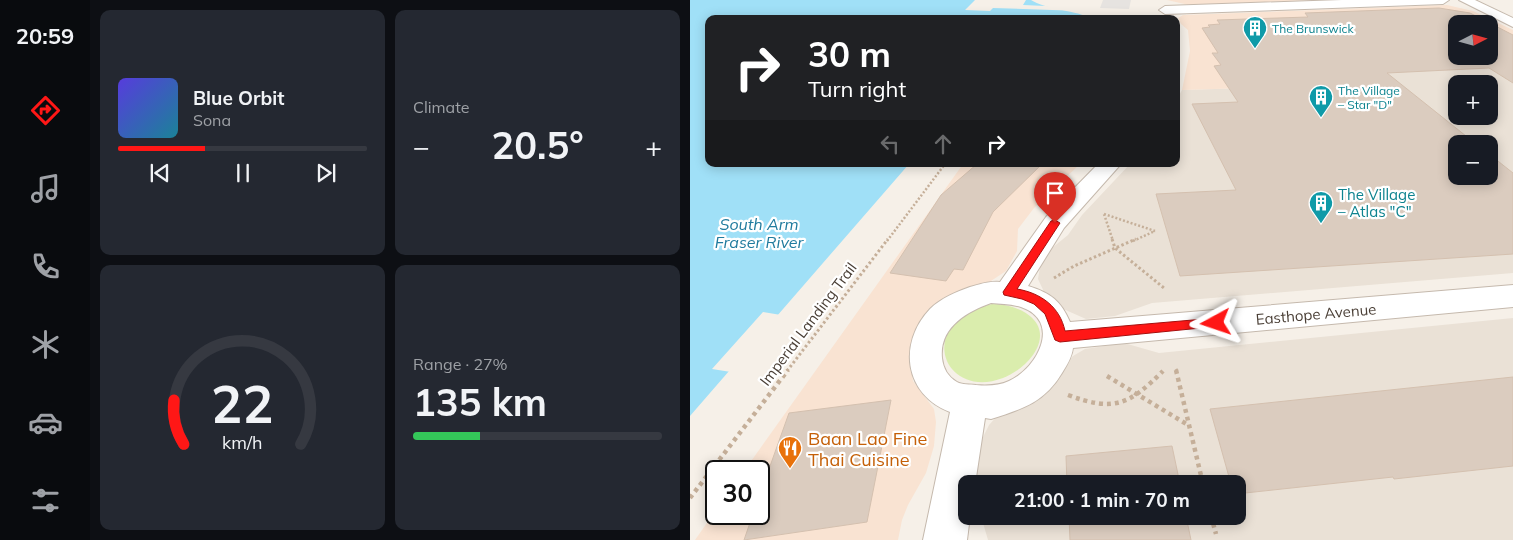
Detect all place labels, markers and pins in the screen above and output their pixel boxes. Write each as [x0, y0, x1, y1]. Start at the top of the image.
building icon: The Brunswick [1242, 15, 1268, 49]
place label: The Brunswick [1272, 21, 1354, 36]
place label: The Village – Star "D" [1338, 83, 1400, 112]
building icon: The Village – Star "D" [1308, 84, 1334, 118]
pin [1034, 172, 1076, 223]
place label: The Village – Atlas "C" [1338, 185, 1415, 221]
building icon: The Village – Atlas "C" [1308, 190, 1334, 224]
place label: Baan Lao Fine Thai Cuisine [808, 427, 927, 471]
restaurant icon: Baan Lao Fine Thai Cuisine [777, 435, 803, 469]

